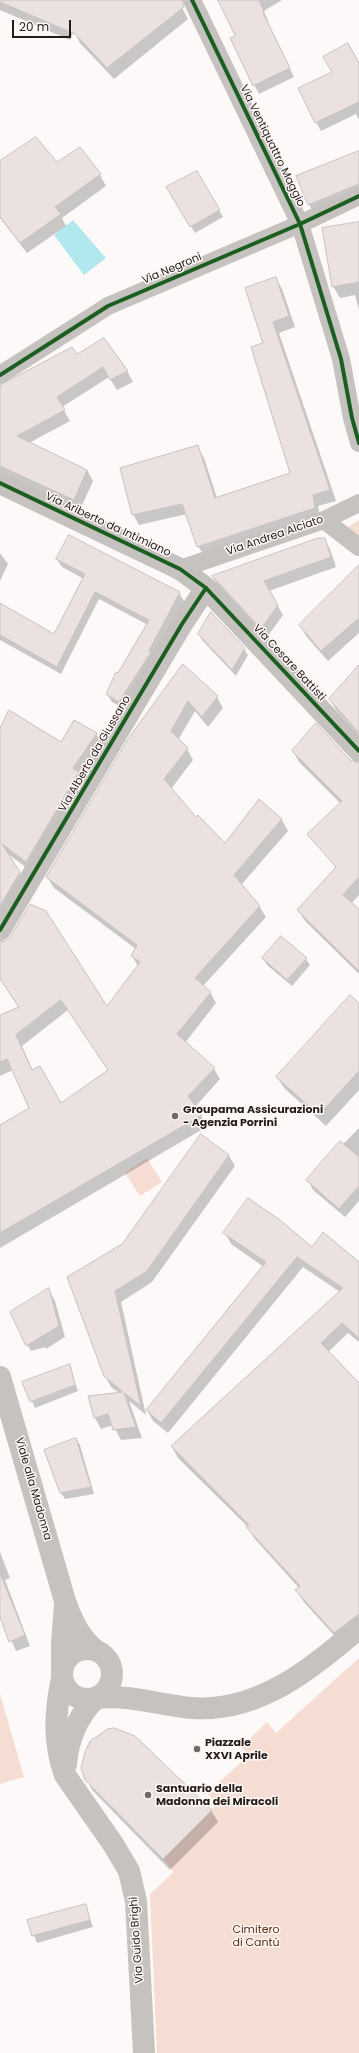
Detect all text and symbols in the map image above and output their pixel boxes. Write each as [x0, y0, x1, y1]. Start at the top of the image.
scale bar [14, 12, 73, 38]
text: 20 m [19, 18, 49, 35]
street label: Via Ventiquattro Maggio [237, 83, 307, 209]
street label: Via Negroni [140, 251, 204, 287]
street label: Via Ariberto da Intimiano [43, 490, 173, 560]
street label: Via Andrea Alciato [225, 513, 325, 559]
street label: Via Cesare Battisti [250, 622, 328, 704]
street label: Via Alberto da Giussano [56, 694, 134, 814]
place label: Groupama Assicurazioni - Agenzia Porrini [183, 1103, 323, 1129]
marker: Groupama Assicurazioni - Agenzia Porrini [170, 1111, 180, 1121]
street label: Viale alla Madonna [12, 1436, 54, 1542]
place label: Piazzale XXVI Aprile [205, 1736, 268, 1762]
marker: Piazzale XXVI Aprile [192, 1744, 202, 1754]
place label: Santuario della Madonna dei Miracoli [156, 1782, 278, 1808]
marker: Santuario della Madonna dei Miracoli [143, 1790, 153, 1800]
street label: Via Guido Brighi [127, 1896, 147, 1984]
park label: Cimitero di Cantù [232, 1923, 280, 1949]

